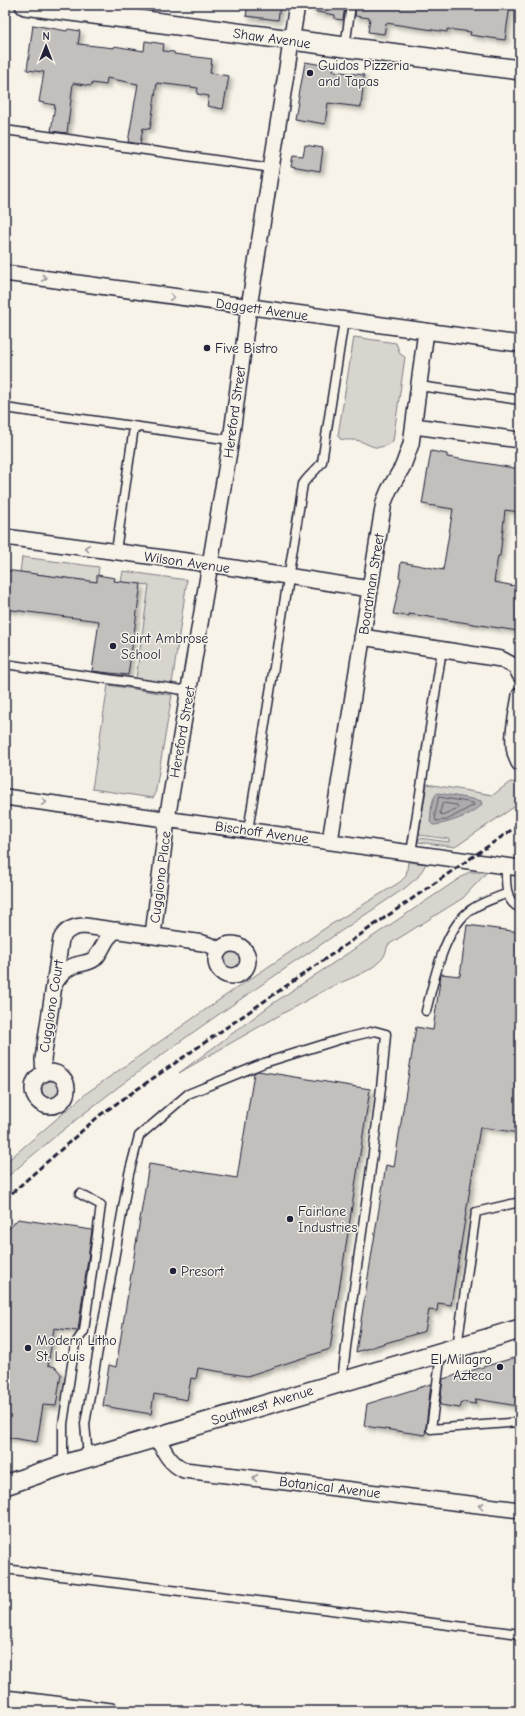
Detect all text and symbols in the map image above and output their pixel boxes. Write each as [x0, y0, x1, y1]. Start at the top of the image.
street label: Shaw Avenue [232, 25, 312, 52]
north arrow [26, 26, 66, 66]
text: N [42, 30, 50, 43]
place label: Guidos Pizzeria and Tapas [318, 57, 409, 90]
marker: Guidos Pizzeria and Tapas [305, 68, 315, 78]
one-way arrow [41, 273, 47, 282]
one-way arrow [169, 292, 175, 301]
street label: Daggett Avenue [215, 295, 309, 324]
place label: Five Bistro [215, 340, 278, 357]
marker: Five Bistro [202, 343, 212, 353]
street label: Hereford Street [220, 364, 250, 459]
street label: Boardman Street [355, 531, 388, 636]
one-way arrow [84, 544, 90, 553]
street label: Wilson Avenue [143, 548, 231, 577]
place label: Saint Ambrose School [121, 630, 208, 663]
marker: Saint Ambrose School [108, 641, 118, 651]
street label: Hereford Street [166, 684, 199, 779]
one-way arrow [41, 797, 47, 806]
street label: Bischoff Avenue [214, 818, 310, 847]
street label: Cuggiono Place [146, 830, 175, 924]
street label: Cuggiono Court [36, 957, 67, 1054]
place label: Fairlane Industries [298, 1203, 357, 1236]
marker: Fairlane Industries [285, 1214, 295, 1224]
place label: Presort [181, 1263, 225, 1280]
marker: Presort [168, 1266, 178, 1276]
place label: Modern Litho St. Louis [36, 1332, 117, 1365]
marker: Modern Litho St. Louis [23, 1343, 33, 1353]
place label: El Milagro Azteca [430, 1351, 492, 1384]
marker: El Milagro Azteca [495, 1362, 505, 1372]
street label: Southwest Avenue [209, 1382, 315, 1429]
street label: Botanical Avenue [278, 1473, 382, 1502]
one-way arrow [252, 1474, 258, 1483]
one-way arrow [478, 1502, 484, 1511]

